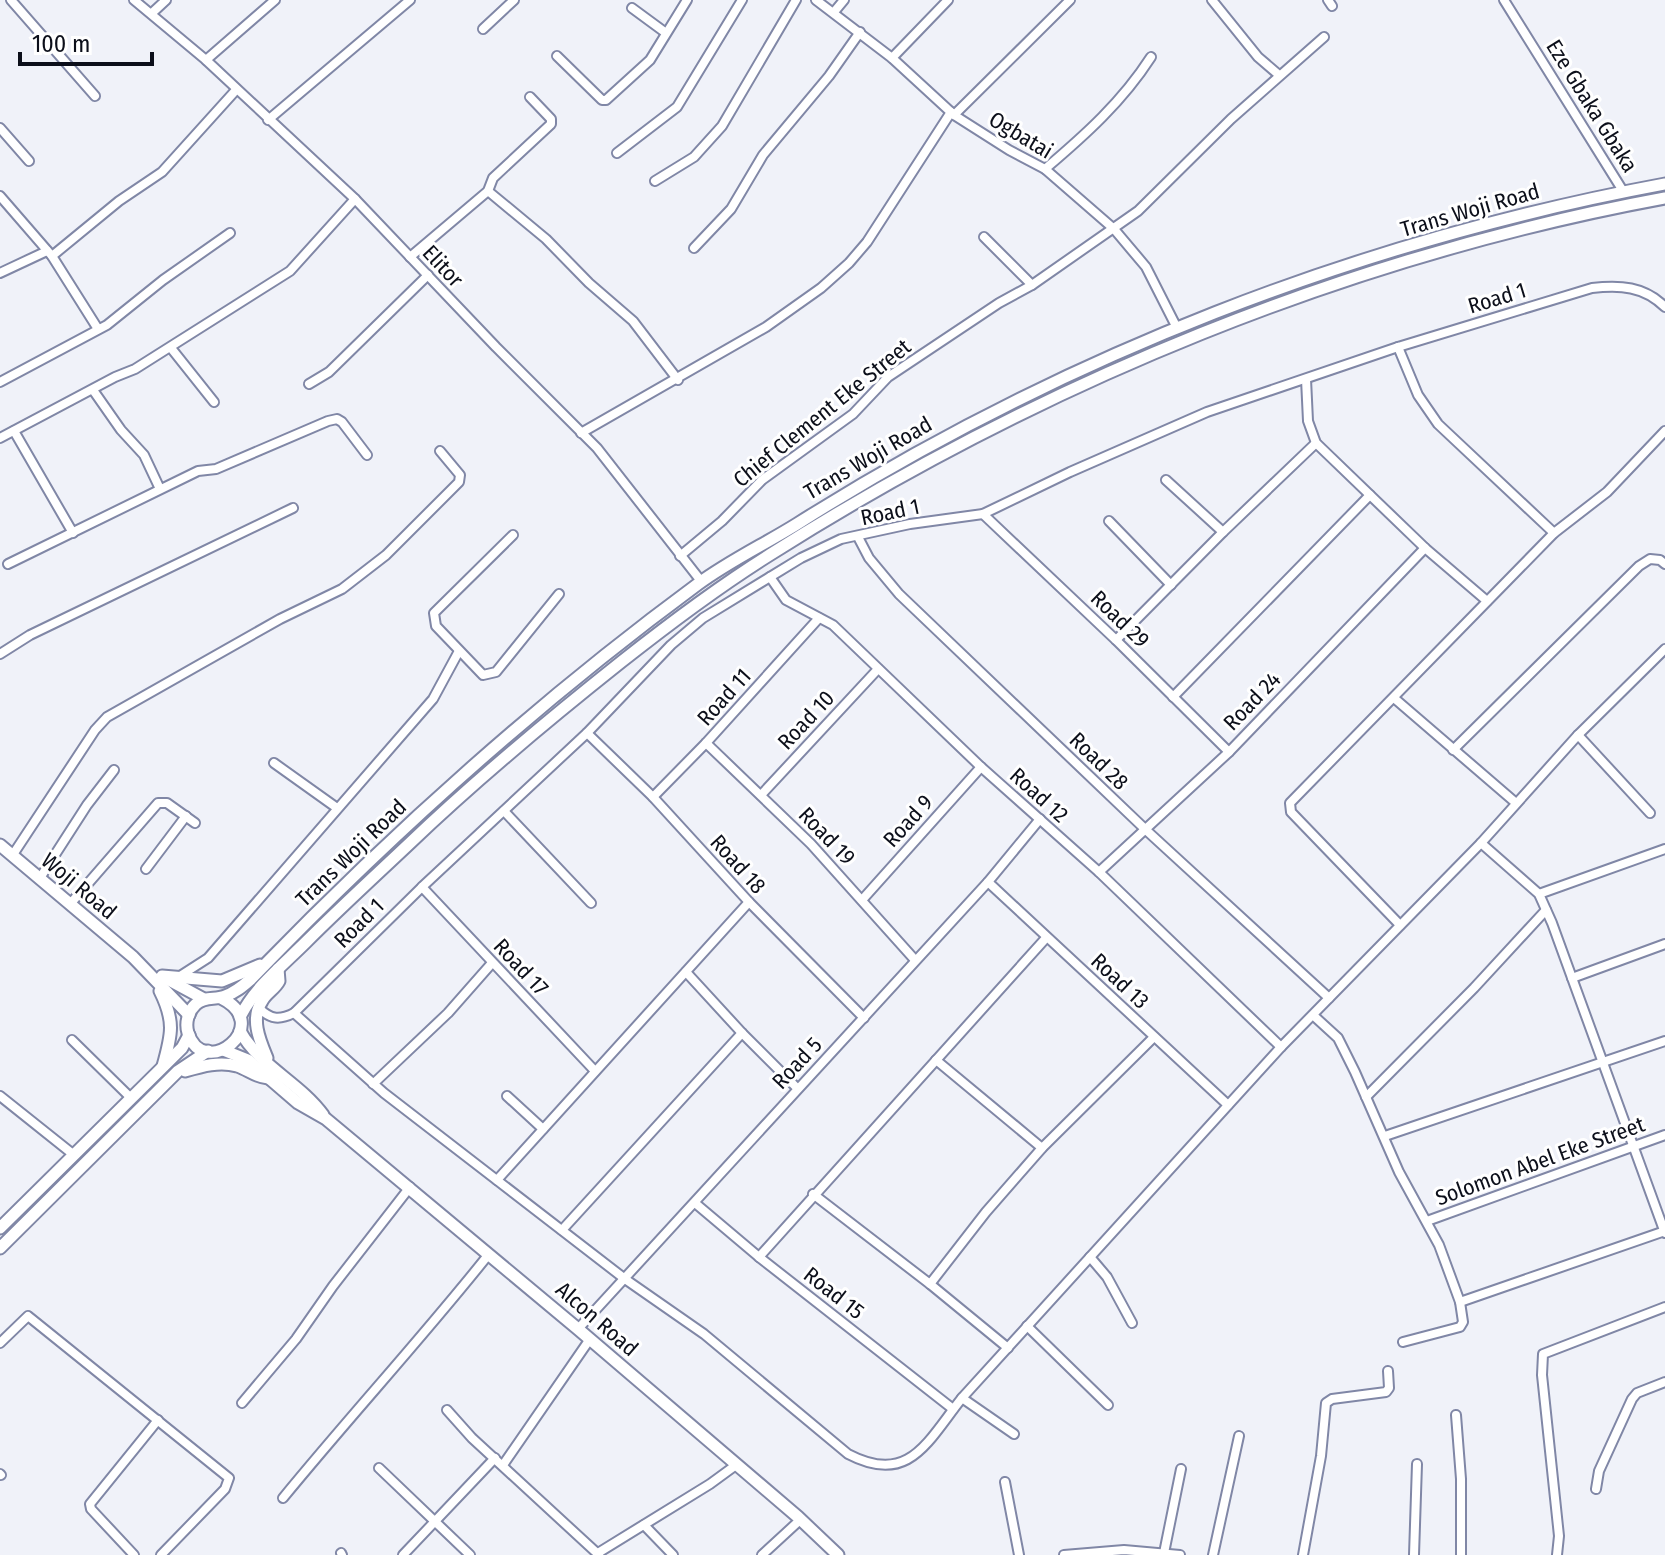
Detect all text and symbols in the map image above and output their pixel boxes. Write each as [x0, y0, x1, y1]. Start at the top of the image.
scale bar [20, 16, 152, 66]
text: 100 m [32, 30, 90, 58]
street label: Eze Gbaka Gbaka [1540, 35, 1644, 177]
street label: Ogbatai [984, 105, 1058, 165]
street label: Trans Woji Road [1397, 177, 1543, 243]
street label: Elitor [417, 239, 469, 293]
street label: Road 1 [1465, 276, 1529, 320]
street label: Chief Clement Eke Street [728, 333, 917, 493]
street label: Trans Woji Road [799, 411, 937, 505]
street label: Road 1 [858, 493, 922, 531]
street label: Road 29 [1085, 585, 1155, 653]
street label: Road 11 [691, 663, 757, 731]
street label: Road 24 [1218, 666, 1287, 736]
street label: Road 10 [772, 685, 840, 755]
street label: Road 28 [1064, 726, 1134, 796]
street label: Road 12 [1004, 762, 1074, 828]
street label: Road 9 [877, 789, 939, 853]
street label: Trans Woji Road [290, 794, 412, 912]
street label: Road 19 [793, 801, 861, 871]
street label: Road 18 [704, 829, 772, 899]
street label: Woji Road [36, 847, 122, 925]
street label: Road 1 [328, 892, 390, 954]
street label: Road 17 [488, 933, 554, 1001]
street label: Road 13 [1085, 948, 1155, 1014]
street label: Road 5 [766, 1032, 828, 1094]
street label: Solomon Abel Eke Street [1432, 1110, 1649, 1211]
street label: Road 15 [798, 1261, 870, 1325]
street label: Alcon Road [550, 1276, 644, 1362]

